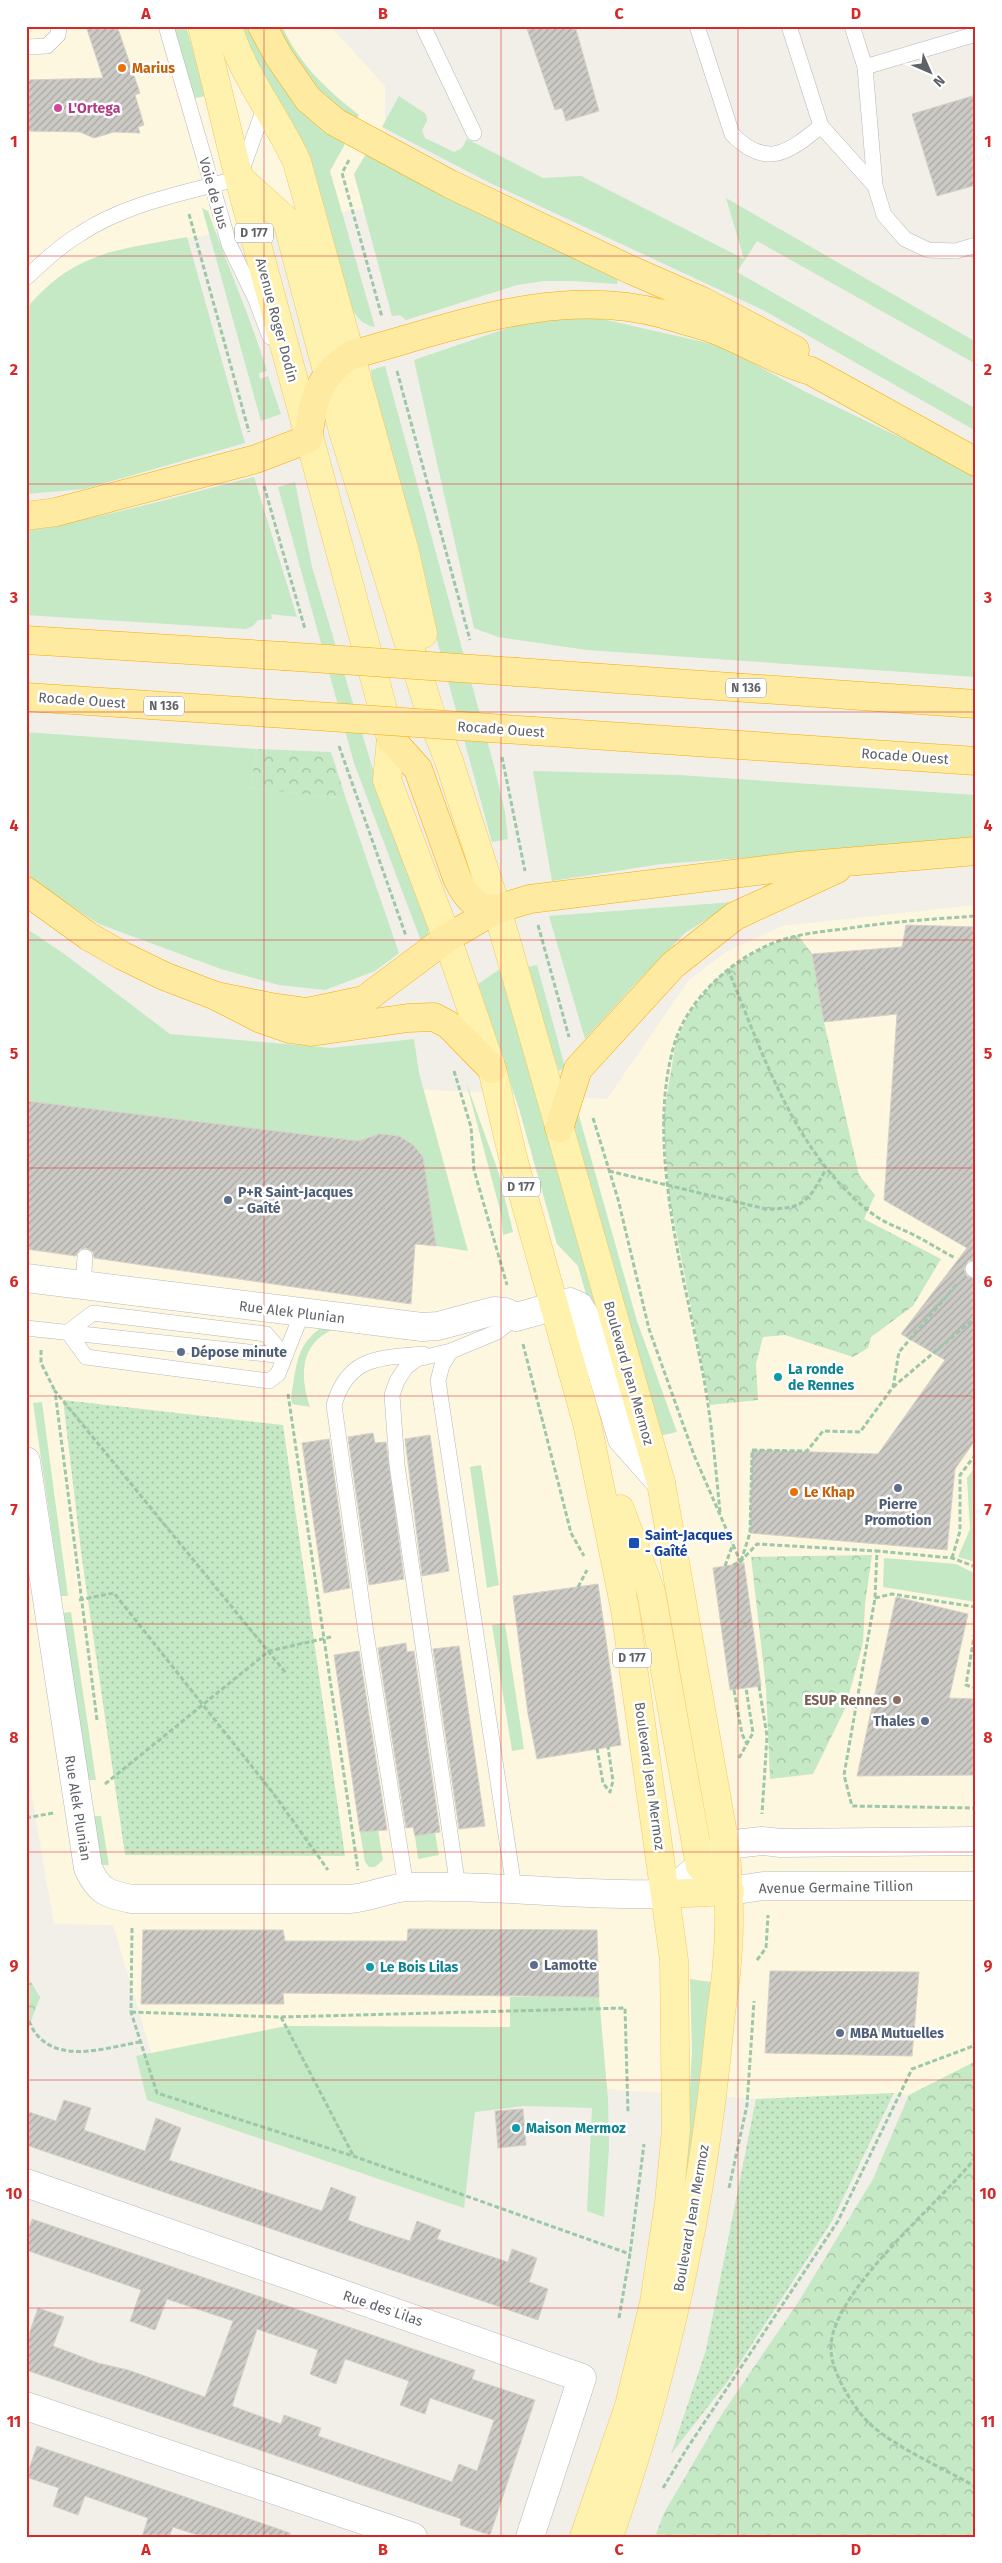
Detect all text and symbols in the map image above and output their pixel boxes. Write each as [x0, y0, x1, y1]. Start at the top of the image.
text: A [140, 4, 151, 23]
text: B [378, 4, 388, 23]
text: C [614, 4, 624, 23]
text: D [851, 4, 861, 23]
north arrow [904, 48, 954, 98]
place label: Marius [132, 60, 175, 77]
marker: Marius [116, 62, 128, 74]
text: N [930, 72, 948, 90]
place label: L'Ortega [68, 100, 121, 117]
marker: L'Ortega [52, 102, 64, 114]
text: 1 [10, 132, 18, 151]
text: 1 [984, 132, 992, 151]
street label: Voie de bus [195, 155, 232, 231]
road number: D 177 [235, 224, 273, 242]
street label: Avenue Roger Dodin [252, 256, 301, 384]
text: 2 [10, 360, 18, 379]
text: 2 [984, 360, 992, 379]
text: 3 [9, 588, 18, 607]
text: 3 [983, 588, 992, 607]
road number: N 136 [726, 678, 766, 698]
street label: Rocade Ouest [38, 689, 127, 712]
road number: N 136 [144, 696, 184, 716]
street label: Rocade Ouest [457, 718, 546, 741]
street label: Rocade Ouest [861, 745, 950, 768]
text: 4 [9, 816, 19, 835]
text: 4 [983, 816, 993, 835]
text: 5 [10, 1044, 19, 1063]
text: 5 [984, 1044, 993, 1063]
road number: D 177 [502, 1178, 540, 1196]
place label: P+R Saint-Jacques - Gaîté [238, 1184, 353, 1217]
marker: P+R Saint-Jacques - Gaîté [222, 1194, 234, 1206]
text: 6 [9, 1272, 19, 1291]
text: 6 [983, 1272, 993, 1291]
street label: Rue Alek Plunian [238, 1298, 346, 1327]
street label: Boulevard Jean Mermoz [600, 1299, 657, 1447]
place label: Dépose minute [191, 1344, 287, 1361]
marker: Dépose minute [175, 1346, 187, 1358]
place label: La ronde de Rennes [788, 1361, 854, 1394]
marker: La ronde de Rennes [772, 1371, 784, 1383]
marker: Pierre Promotion [892, 1482, 904, 1494]
place label: Le Khap [804, 1484, 855, 1501]
marker: Le Khap [788, 1486, 800, 1498]
place label: Pierre Promotion [864, 1496, 932, 1529]
text: 7 [10, 1500, 18, 1519]
text: 7 [984, 1500, 992, 1519]
place label: Saint-Jacques - Gaîté [645, 1527, 733, 1560]
marker: Saint-Jacques - Gaîté [627, 1536, 641, 1550]
road number: D 177 [613, 1649, 651, 1668]
place label: ESUP Rennes [804, 1692, 887, 1709]
marker: ESUP Rennes [891, 1694, 903, 1706]
street label: Boulevard Jean Mermoz [631, 1701, 668, 1851]
place label: Thales [873, 1713, 915, 1730]
marker: Thales [919, 1715, 931, 1727]
text: 8 [9, 1728, 19, 1747]
text: 8 [983, 1728, 993, 1747]
street label: Rue Alek Plunian [61, 1754, 94, 1862]
street label: Avenue Germaine Tillion [758, 1878, 914, 1897]
text: 9 [10, 1956, 19, 1975]
text: 9 [984, 1956, 993, 1975]
place label: Lamotte [544, 1957, 597, 1974]
place label: Le Bois Lilas [380, 1959, 458, 1976]
marker: Lamotte [528, 1959, 540, 1971]
marker: Le Bois Lilas [364, 1961, 376, 1973]
place label: MBA Mutuelles [850, 2025, 944, 2042]
marker: MBA Mutuelles [834, 2027, 846, 2039]
place label: Maison Mermoz [526, 2120, 626, 2137]
marker: Maison Mermoz [510, 2122, 522, 2134]
street label: Boulevard Jean Mermoz [670, 2143, 713, 2293]
text: 10 [6, 2184, 22, 2203]
text: 10 [980, 2184, 996, 2203]
street label: Rue des Lilas [341, 2287, 425, 2330]
text: 11 [7, 2412, 21, 2431]
text: 11 [981, 2412, 995, 2431]
text: A [140, 2540, 151, 2559]
text: B [378, 2540, 388, 2559]
text: C [614, 2540, 624, 2559]
text: D [851, 2540, 861, 2559]

